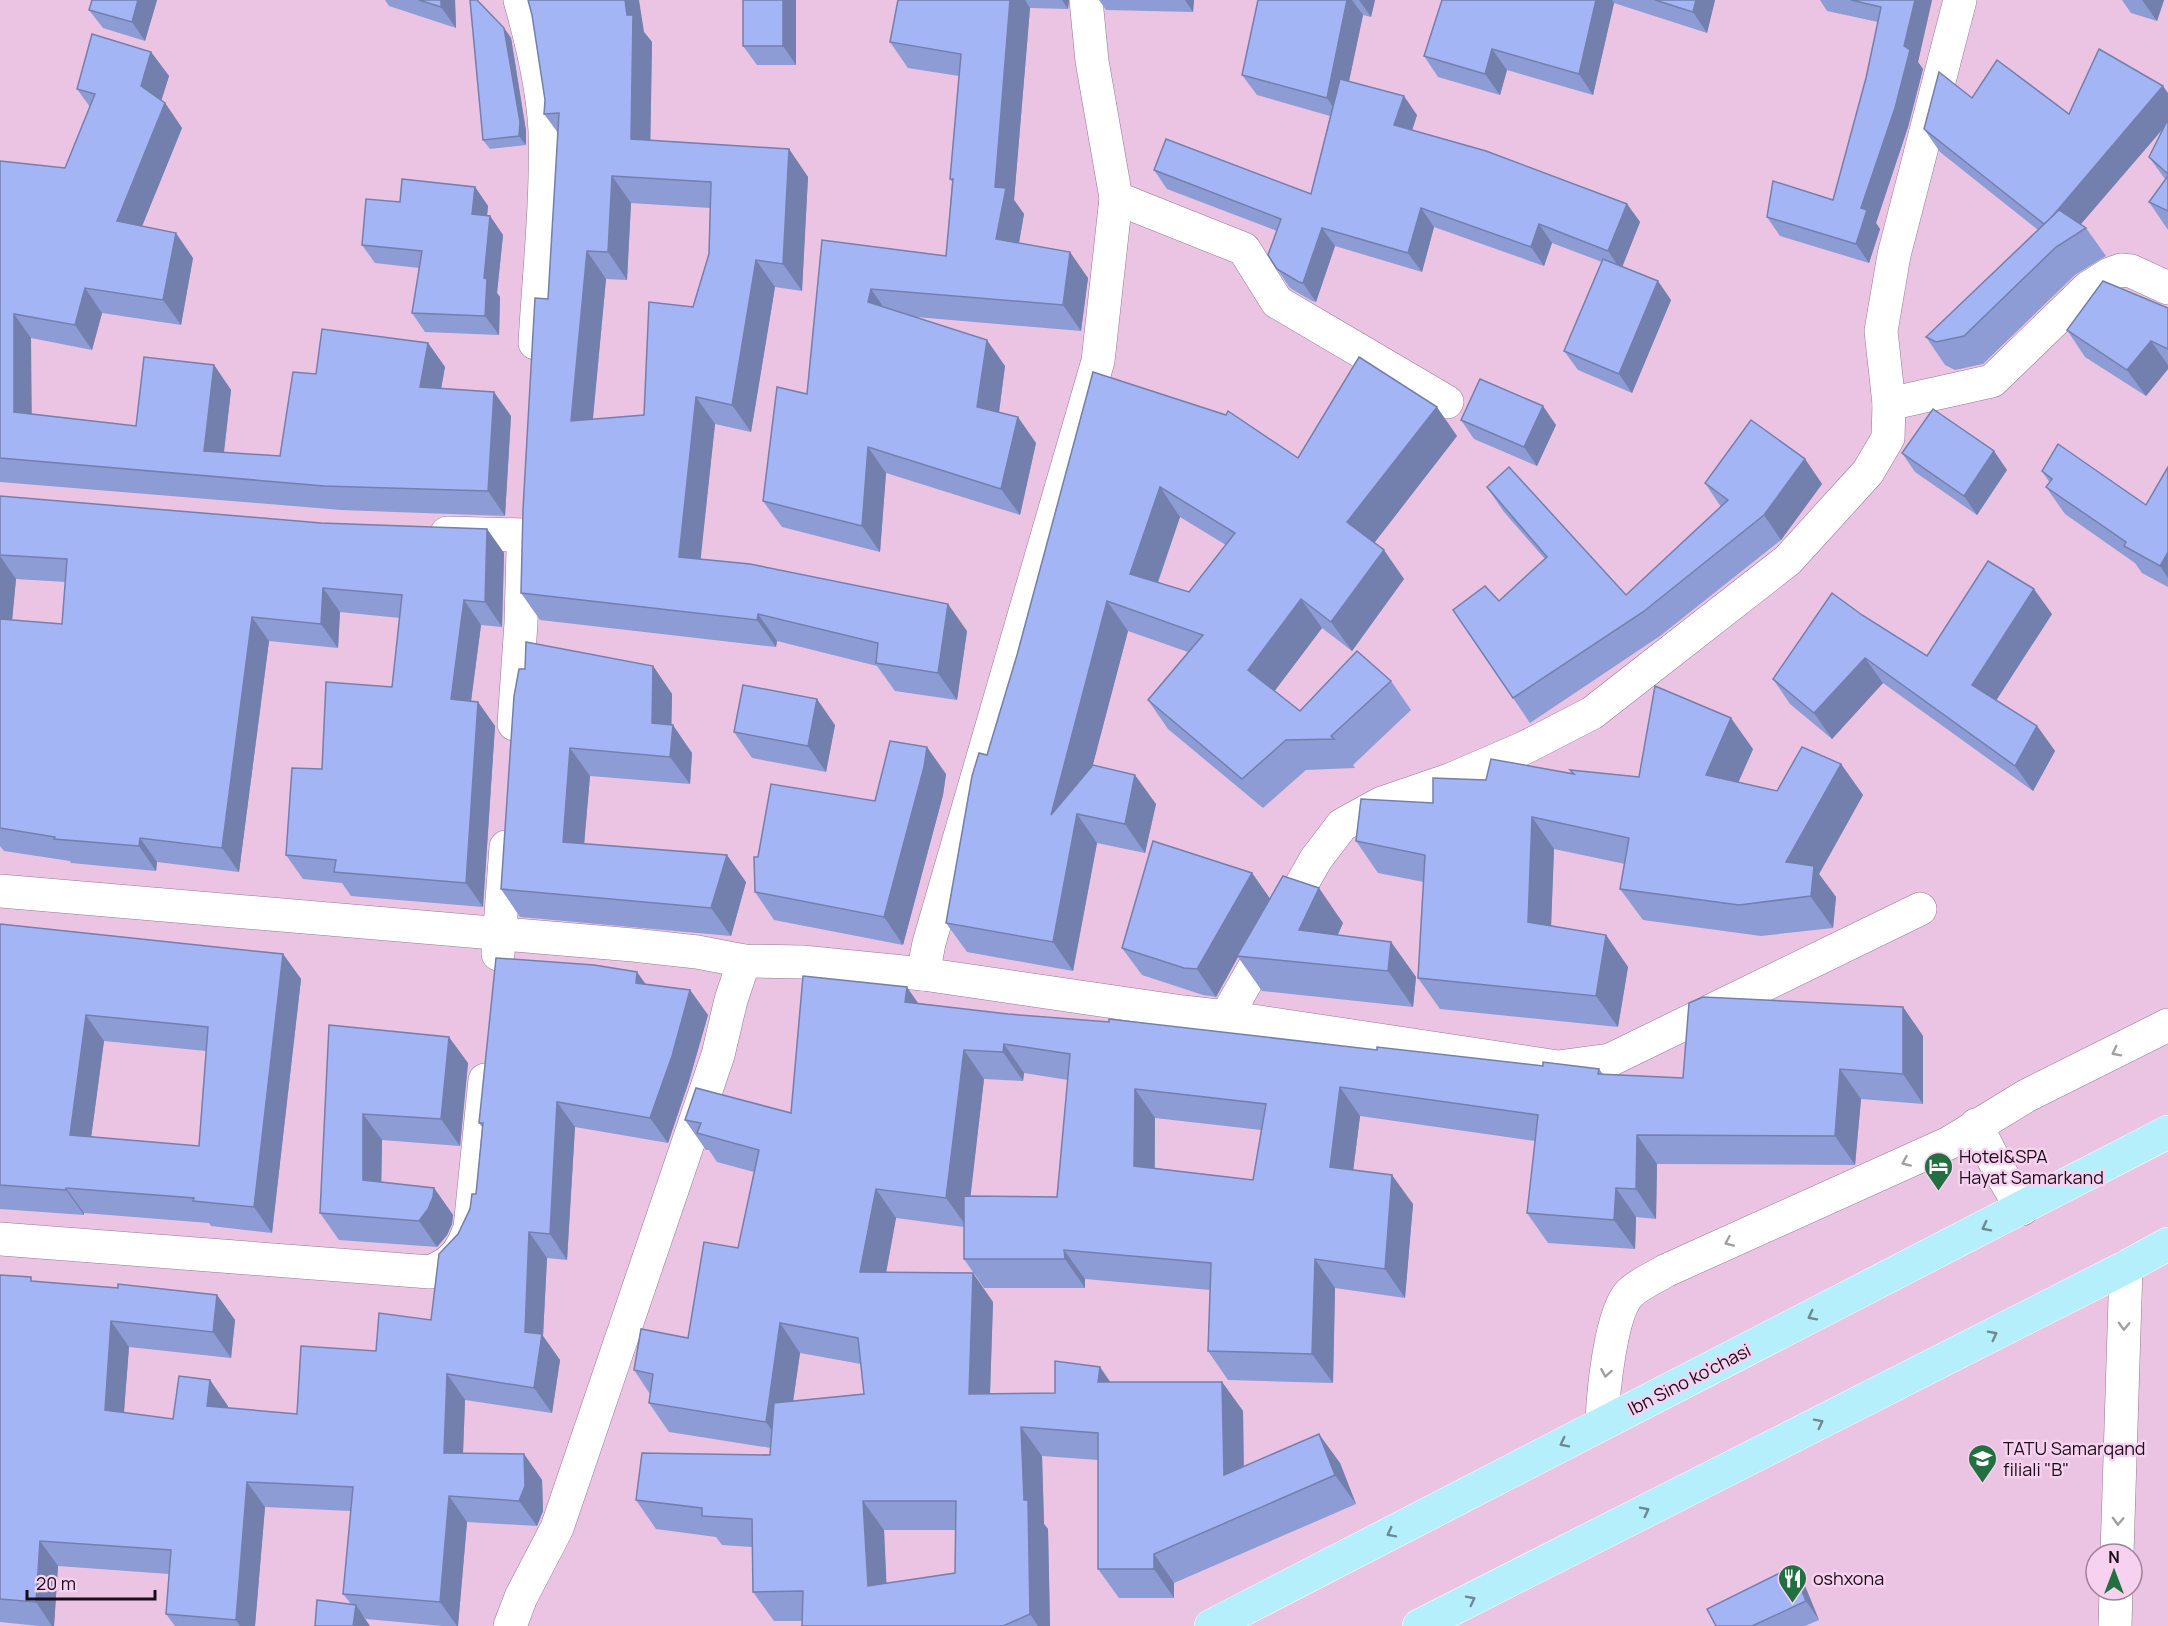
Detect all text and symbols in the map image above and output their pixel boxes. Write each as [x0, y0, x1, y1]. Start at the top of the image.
one-way arrow [2111, 1044, 2122, 1056]
place label: Hotel&SPA Hayat Samarkand [1959, 1144, 2104, 1189]
hotel icon: Hotel&SPA Hayat Samarkand [1922, 1150, 1954, 1192]
one-way arrow [1902, 1155, 1913, 1167]
one-way arrow [1982, 1220, 1992, 1231]
one-way arrow [1724, 1235, 1735, 1247]
one-way arrow [1808, 1309, 1819, 1320]
one-way arrow [2118, 1321, 2131, 1330]
one-way arrow [1986, 1331, 1997, 1342]
street label: Ibn Sino ko'chasi [1623, 1338, 1755, 1420]
one-way arrow [1600, 1367, 1613, 1377]
one-way arrow [1812, 1419, 1823, 1430]
one-way arrow [1560, 1436, 1570, 1447]
place label: TATU Samarqand filiali "B" [2003, 1436, 2145, 1481]
school or university icon: TATU Samarqand filiali "B" [1966, 1442, 1998, 1484]
one-way arrow [1639, 1507, 1650, 1519]
one-way arrow [2112, 1516, 2125, 1525]
one-way arrow [1386, 1526, 1397, 1537]
north arrow [2084, 1542, 2144, 1602]
text: N [2108, 1546, 2120, 1568]
restaurant icon: oshxona [1776, 1562, 1808, 1604]
scale bar [27, 1563, 154, 1601]
place label: oshxona [1813, 1566, 1884, 1590]
text: 20 m [36, 1571, 76, 1595]
one-way arrow [1465, 1595, 1476, 1607]

